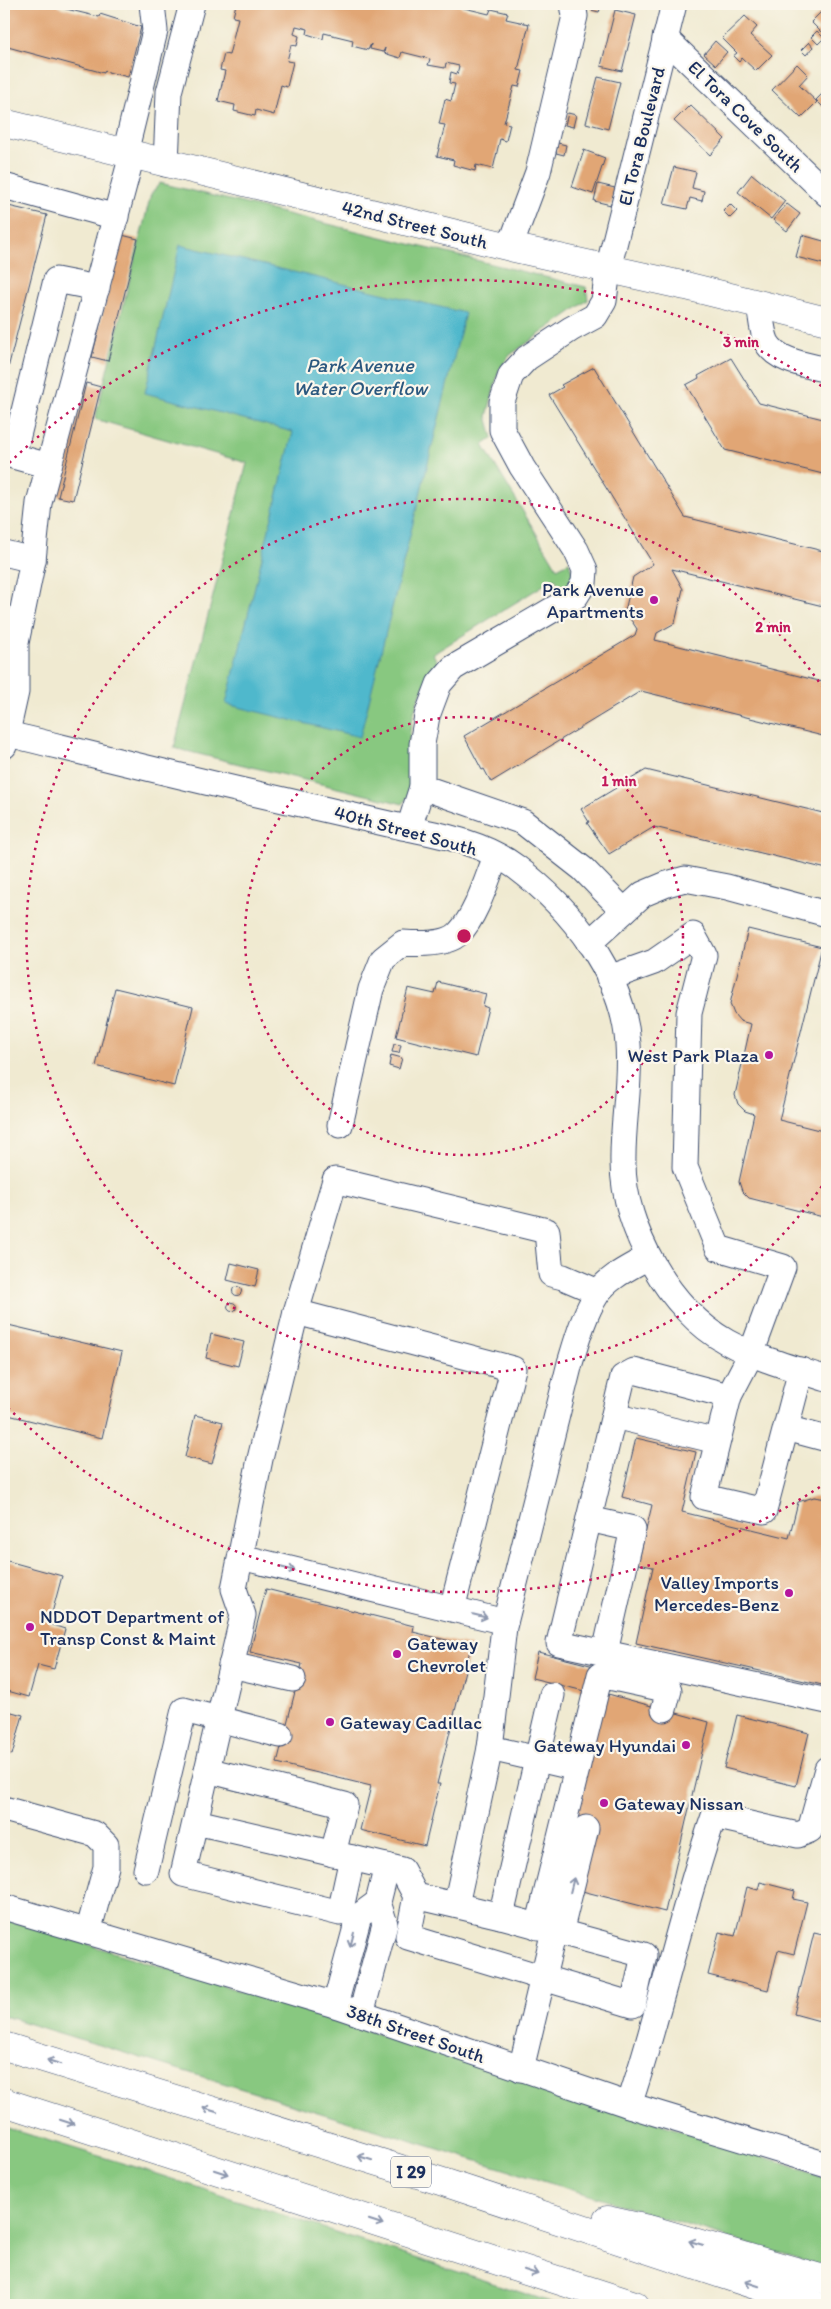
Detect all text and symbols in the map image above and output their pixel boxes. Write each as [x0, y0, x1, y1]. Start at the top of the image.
street label: El Tora Cove South [683, 56, 808, 177]
street label: El Tora Boulevard [613, 64, 670, 208]
street label: 42nd Street South [339, 195, 491, 254]
text: 3 min [723, 333, 760, 351]
water label: Park Avenue Water Overflow [293, 353, 429, 400]
place label: Park Avenue Apartments [542, 578, 644, 623]
marker: Park Avenue Apartments [648, 594, 660, 606]
text: 2 min [755, 618, 792, 636]
text: 1 min [602, 772, 637, 790]
street label: 40th Street South [332, 800, 481, 861]
centre of rings [455, 927, 473, 945]
place label: West Park Plaza [628, 1044, 759, 1067]
marker: West Park Plaza [763, 1049, 775, 1061]
one-way arrow [280, 1565, 296, 1574]
place label: Valley Imports Mercedes-Benz [654, 1571, 779, 1616]
marker: Valley Imports Mercedes-Benz [783, 1587, 795, 1599]
place label: NDDOT Department of Transp Const & Maint [40, 1605, 225, 1650]
one-way arrow [472, 1612, 488, 1621]
marker: NDDOT Department of Transp Const & Maint [24, 1621, 36, 1633]
place label: Gateway Chevrolet [407, 1632, 486, 1677]
marker: Gateway Chevrolet [391, 1648, 403, 1660]
place label: Gateway Cadillac [340, 1711, 482, 1734]
marker: Gateway Cadillac [324, 1716, 336, 1728]
place label: Gateway Hyundai [534, 1734, 676, 1757]
marker: Gateway Hyundai [680, 1739, 692, 1751]
place label: Gateway Nissan [614, 1792, 744, 1815]
marker: Gateway Nissan [598, 1797, 610, 1809]
one-way arrow [567, 1878, 577, 1894]
one-way arrow [347, 1931, 357, 1947]
street label: 38th Street South [344, 1999, 489, 2068]
one-way arrow [47, 2057, 63, 2066]
one-way arrow [202, 2104, 218, 2114]
one-way arrow [58, 2118, 74, 2128]
one-way arrow [357, 2152, 373, 2162]
road number: I 29 [391, 2156, 431, 2188]
one-way arrow [213, 2168, 229, 2177]
one-way arrow [368, 2218, 384, 2227]
one-way arrow [689, 2237, 705, 2247]
one-way arrow [523, 2267, 539, 2277]
one-way arrow [745, 2279, 761, 2289]

